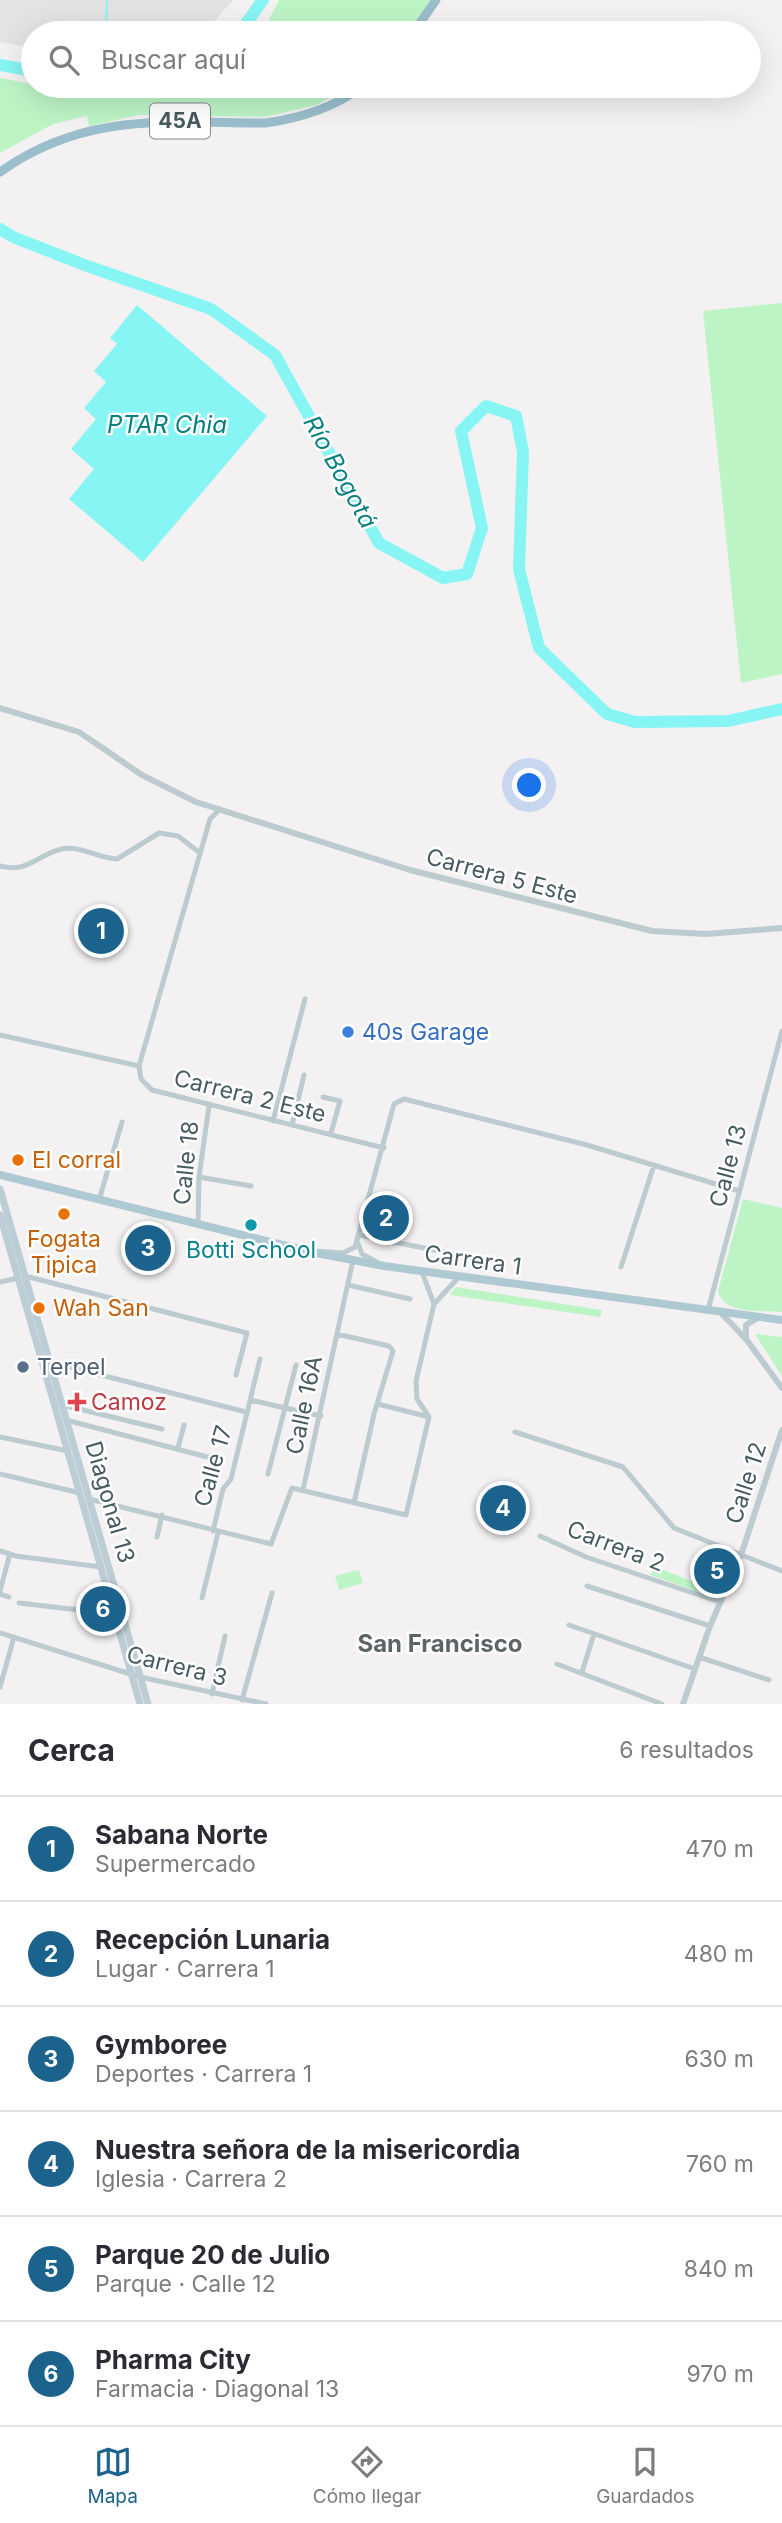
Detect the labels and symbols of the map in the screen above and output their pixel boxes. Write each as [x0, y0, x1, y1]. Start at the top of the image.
road number: 45A [150, 104, 210, 138]
water label: PTAR Chia [107, 410, 227, 439]
water label: Río Bogotá [298, 410, 383, 533]
your location [512, 768, 546, 802]
street label: Carrera 5 Este [423, 842, 581, 910]
pin: 1 [78, 905, 124, 957]
place label: 40s Garage [362, 1018, 489, 1046]
marker: 40s Garage [340, 1024, 356, 1040]
street label: Carrera 2 Este [171, 1064, 329, 1128]
street label: Calle 18 [168, 1120, 204, 1206]
street label: Calle 13 [704, 1122, 752, 1210]
place label: El corral [32, 1146, 121, 1174]
marker: El corral [10, 1152, 26, 1168]
pin: 2 [363, 1192, 409, 1244]
marker: Fogata Tipica [56, 1206, 72, 1222]
marker: Botti School [243, 1217, 259, 1233]
pin: 3 [125, 1222, 171, 1274]
place label: Fogata Tipica [27, 1225, 101, 1279]
place label: Botti School [186, 1236, 316, 1264]
street label: Carrera 1 [423, 1239, 523, 1281]
place label: Wah San [53, 1294, 149, 1322]
marker: Wah San [31, 1300, 47, 1316]
place label: Terpel [37, 1353, 106, 1381]
street label: Calle 16A [280, 1353, 328, 1457]
marker: Terpel [15, 1359, 31, 1375]
place label: Camoz [91, 1388, 167, 1416]
marker: Camoz [69, 1394, 85, 1410]
street label: Calle 17 [188, 1422, 238, 1510]
street label: Diagonal 13 [79, 1438, 141, 1566]
street label: Calle 12 [720, 1439, 772, 1527]
pin: 4 [480, 1482, 526, 1534]
street label: Carrera 2 [563, 1515, 669, 1577]
pin: 5 [694, 1545, 740, 1597]
pin: 6 [80, 1583, 126, 1635]
district label: San Francisco [357, 1629, 523, 1658]
street label: Carrera 3 [124, 1640, 230, 1692]

